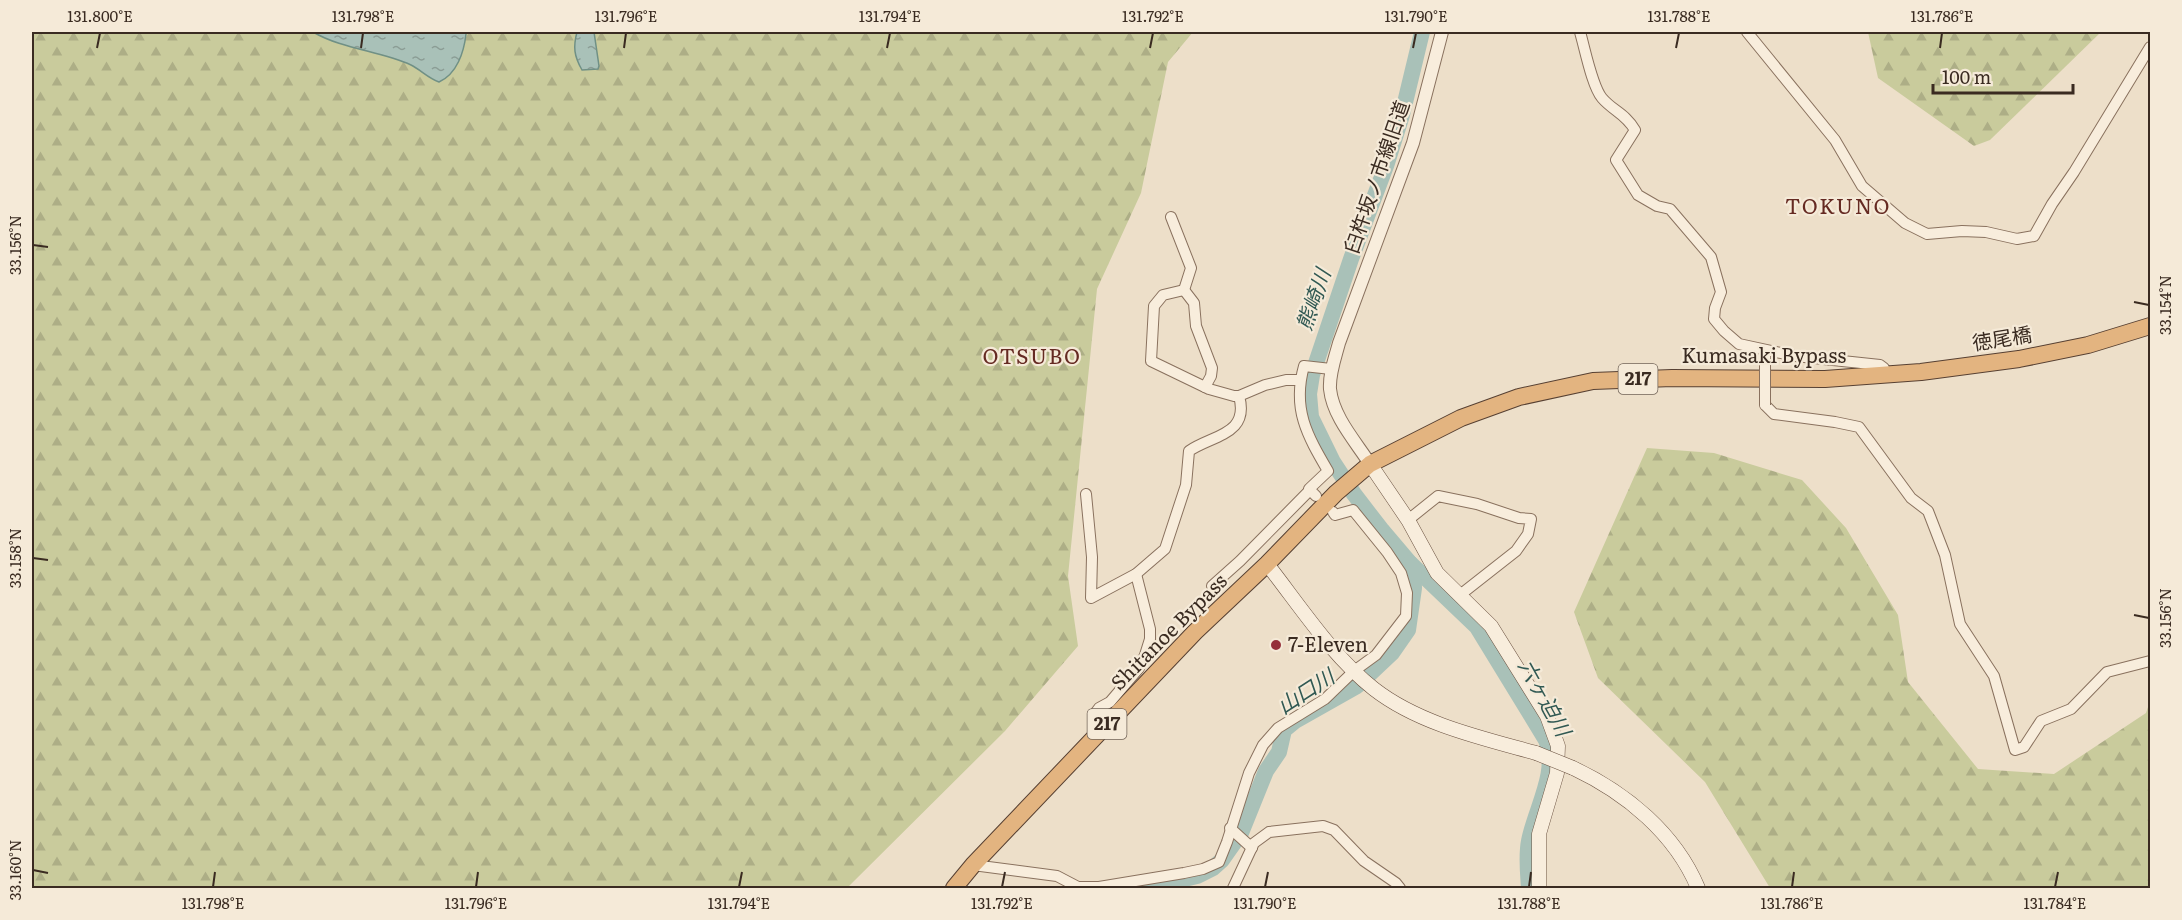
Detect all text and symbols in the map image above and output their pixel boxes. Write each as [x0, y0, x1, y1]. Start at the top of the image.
text: 131.800°E [67, 4, 133, 27]
text: 131.798°E [332, 4, 394, 27]
text: 131.796°E [595, 4, 657, 27]
text: 131.794°E [859, 4, 921, 27]
text: 131.792°E [1122, 4, 1184, 27]
text: 131.790°E [1384, 4, 1448, 27]
text: 131.788°E [1647, 4, 1711, 27]
text: 131.786°E [1911, 4, 1973, 27]
scale bar [1933, 57, 2072, 95]
text: 100 m [1942, 63, 1991, 90]
street label: 臼杵坂ノ市線旧道 [1335, 96, 1415, 257]
district label: TOKUNO [1785, 189, 1891, 220]
text: 33.156°N [3, 215, 26, 275]
water label: 熊崎川 [1287, 262, 1337, 334]
text: 33.154°N [2153, 275, 2176, 335]
street label: 徳尾橋 [1970, 318, 2034, 357]
district label: OTSUBO [983, 339, 1081, 370]
street label: Kumasaki Bypass [1682, 339, 1846, 369]
road number: 217 [1618, 364, 1658, 394]
text: 33.158°N [3, 528, 26, 588]
street label: Shitanoe Bypass [1102, 565, 1233, 696]
text: 33.156°N [2153, 588, 2176, 648]
place label: 7-Eleven [1288, 628, 1368, 658]
marker: 7-Eleven [1269, 638, 1283, 652]
water label: 六ヶ迫川 [1512, 653, 1581, 743]
water label: 山口川 [1270, 659, 1341, 720]
road number: 217 [1088, 709, 1126, 739]
text: 33.160°N [3, 839, 26, 901]
text: 131.798°E [182, 891, 244, 914]
text: 131.796°E [445, 891, 507, 914]
text: 131.794°E [708, 891, 770, 914]
text: 131.792°E [971, 891, 1033, 914]
text: 131.790°E [1233, 891, 1297, 914]
text: 131.788°E [1497, 891, 1561, 914]
text: 131.786°E [1761, 891, 1823, 914]
text: 131.784°E [2024, 891, 2086, 914]

